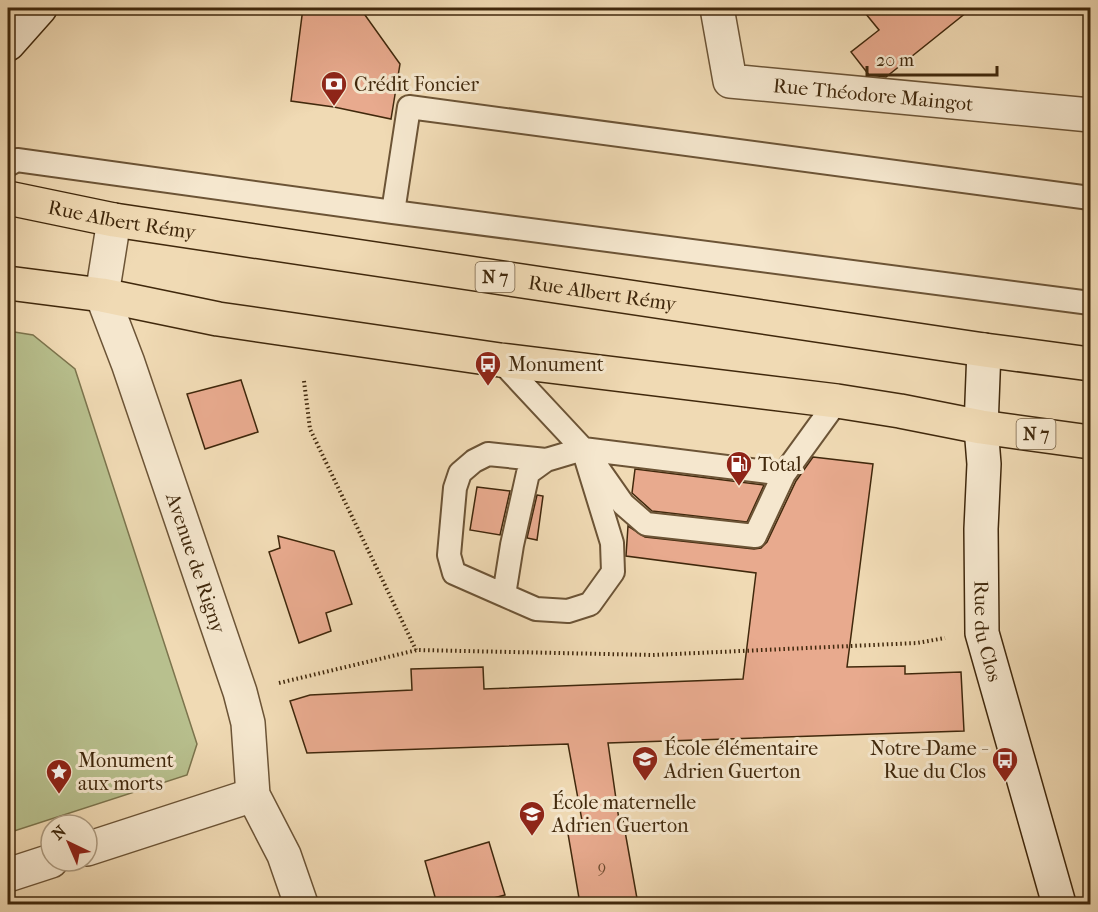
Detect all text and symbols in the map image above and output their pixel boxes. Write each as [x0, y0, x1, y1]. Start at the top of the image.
scale bar [867, 39, 998, 77]
text: 20 m [876, 50, 914, 71]
bank icon: Crédit Foncier [319, 69, 349, 107]
place label: Crédit Foncier [354, 73, 479, 96]
street label: Rue Théodore Maingot [772, 74, 974, 116]
street label: Rue Albert Rémy [46, 196, 198, 244]
road number: N 7 [476, 262, 514, 292]
street label: Rue Albert Rémy [527, 271, 679, 316]
bus stop icon: Monument [473, 349, 503, 387]
place label: Monument [508, 353, 604, 376]
road number: N 7 [1016, 419, 1056, 449]
fuel station icon: Total [724, 449, 754, 487]
place label: Total [758, 453, 802, 476]
street label: Avenue de Rigny [161, 489, 231, 638]
street label: Rue du Clos [969, 580, 1006, 684]
place label: École élémentaire Adrien Guerton [663, 736, 818, 783]
place label: Notre-Dame - Rue du Clos [870, 737, 989, 783]
school or university icon: École élémentaire Adrien Guerton [630, 744, 660, 782]
bus stop icon: Notre-Dame - Rue du Clos [990, 745, 1020, 783]
place label: Monument aux morts [78, 749, 174, 795]
place icon: Monument aux morts [44, 757, 74, 795]
place label: École maternelle Adrien Guerton [551, 790, 696, 837]
school or university icon: École maternelle Adrien Guerton [517, 799, 547, 837]
north arrow [39, 813, 99, 873]
text: N [48, 821, 71, 844]
house number: 9 [598, 857, 606, 876]

